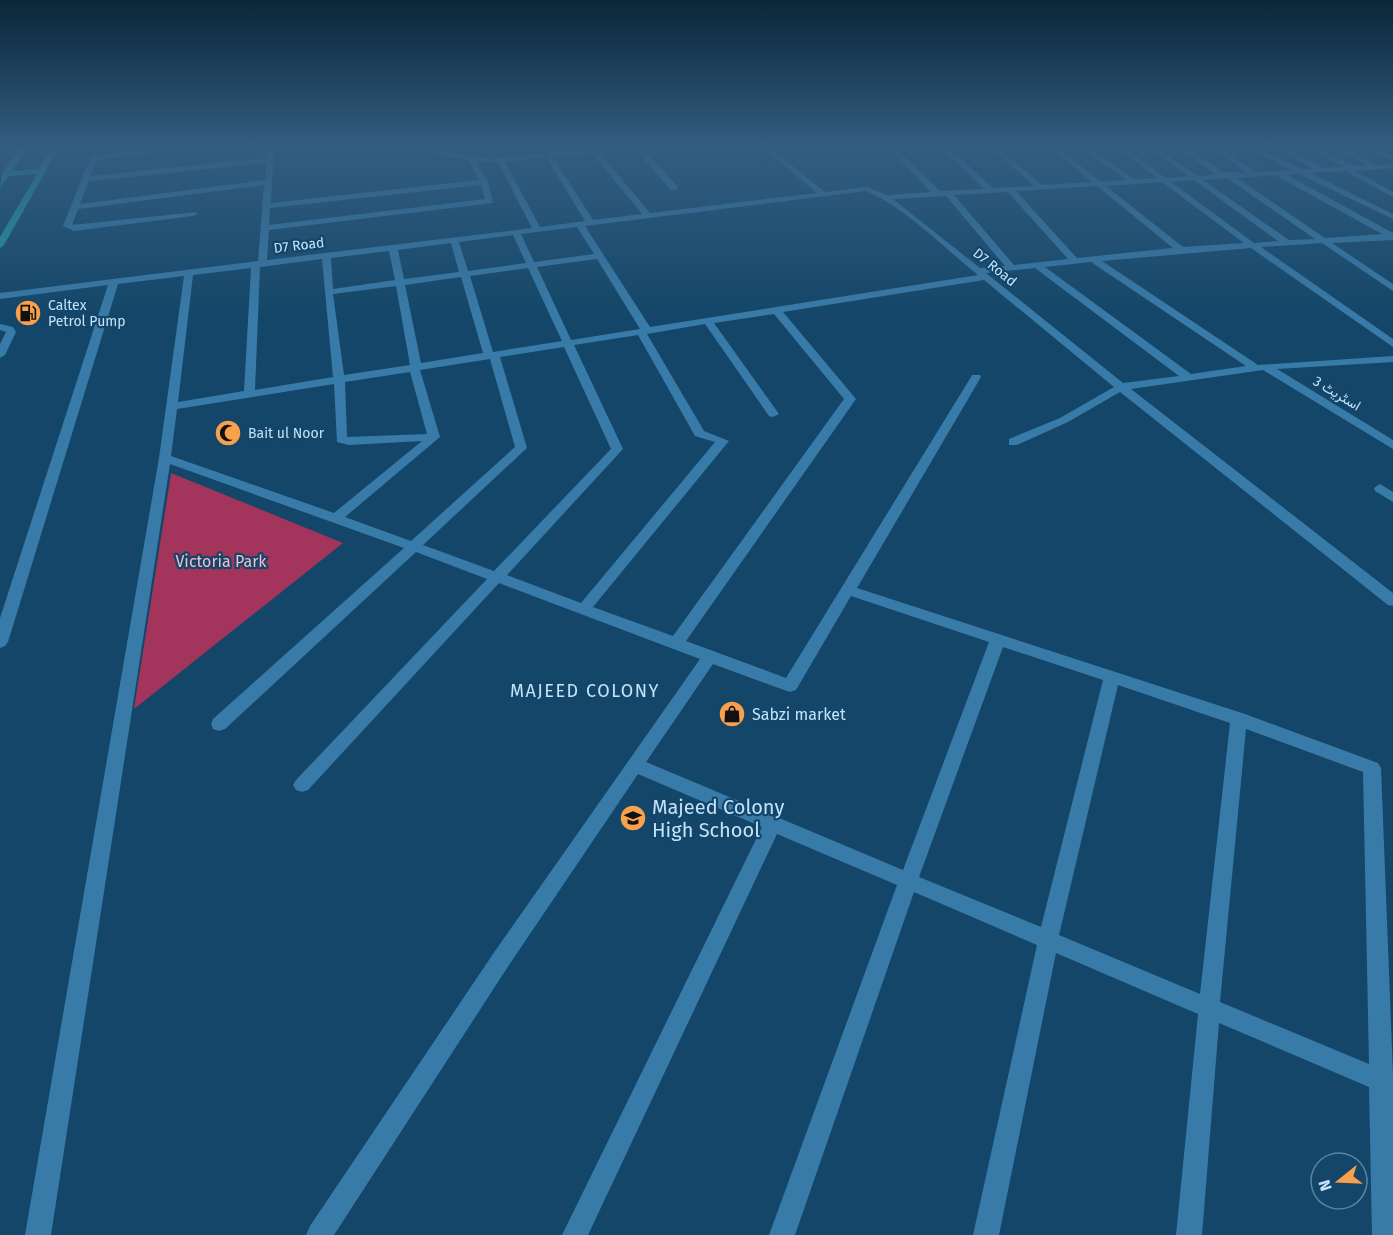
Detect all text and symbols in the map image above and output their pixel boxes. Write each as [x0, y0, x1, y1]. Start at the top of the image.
street label: D7 Road [273, 234, 325, 257]
street label: D7 Road [970, 245, 1020, 290]
place label: Caltex Petrol Pump [48, 297, 126, 330]
fuel station icon: Caltex Petrol Pump [13, 298, 43, 328]
street label: اسٹریٹ 3 [1310, 373, 1364, 414]
mosque icon: Bait ul Noor [213, 418, 243, 448]
place label: Bait ul Noor [248, 425, 325, 442]
park label: Victoria Park [175, 552, 267, 571]
district label: MAJEED COLONY [510, 680, 660, 702]
shop icon: Sabzi market [717, 699, 747, 729]
place label: Sabzi market [752, 705, 846, 724]
place label: Majeed Colony High School [652, 795, 784, 842]
school or university icon: Majeed Colony High School [618, 803, 648, 833]
north arrow [1309, 1151, 1369, 1211]
text: N [1315, 1178, 1336, 1193]

